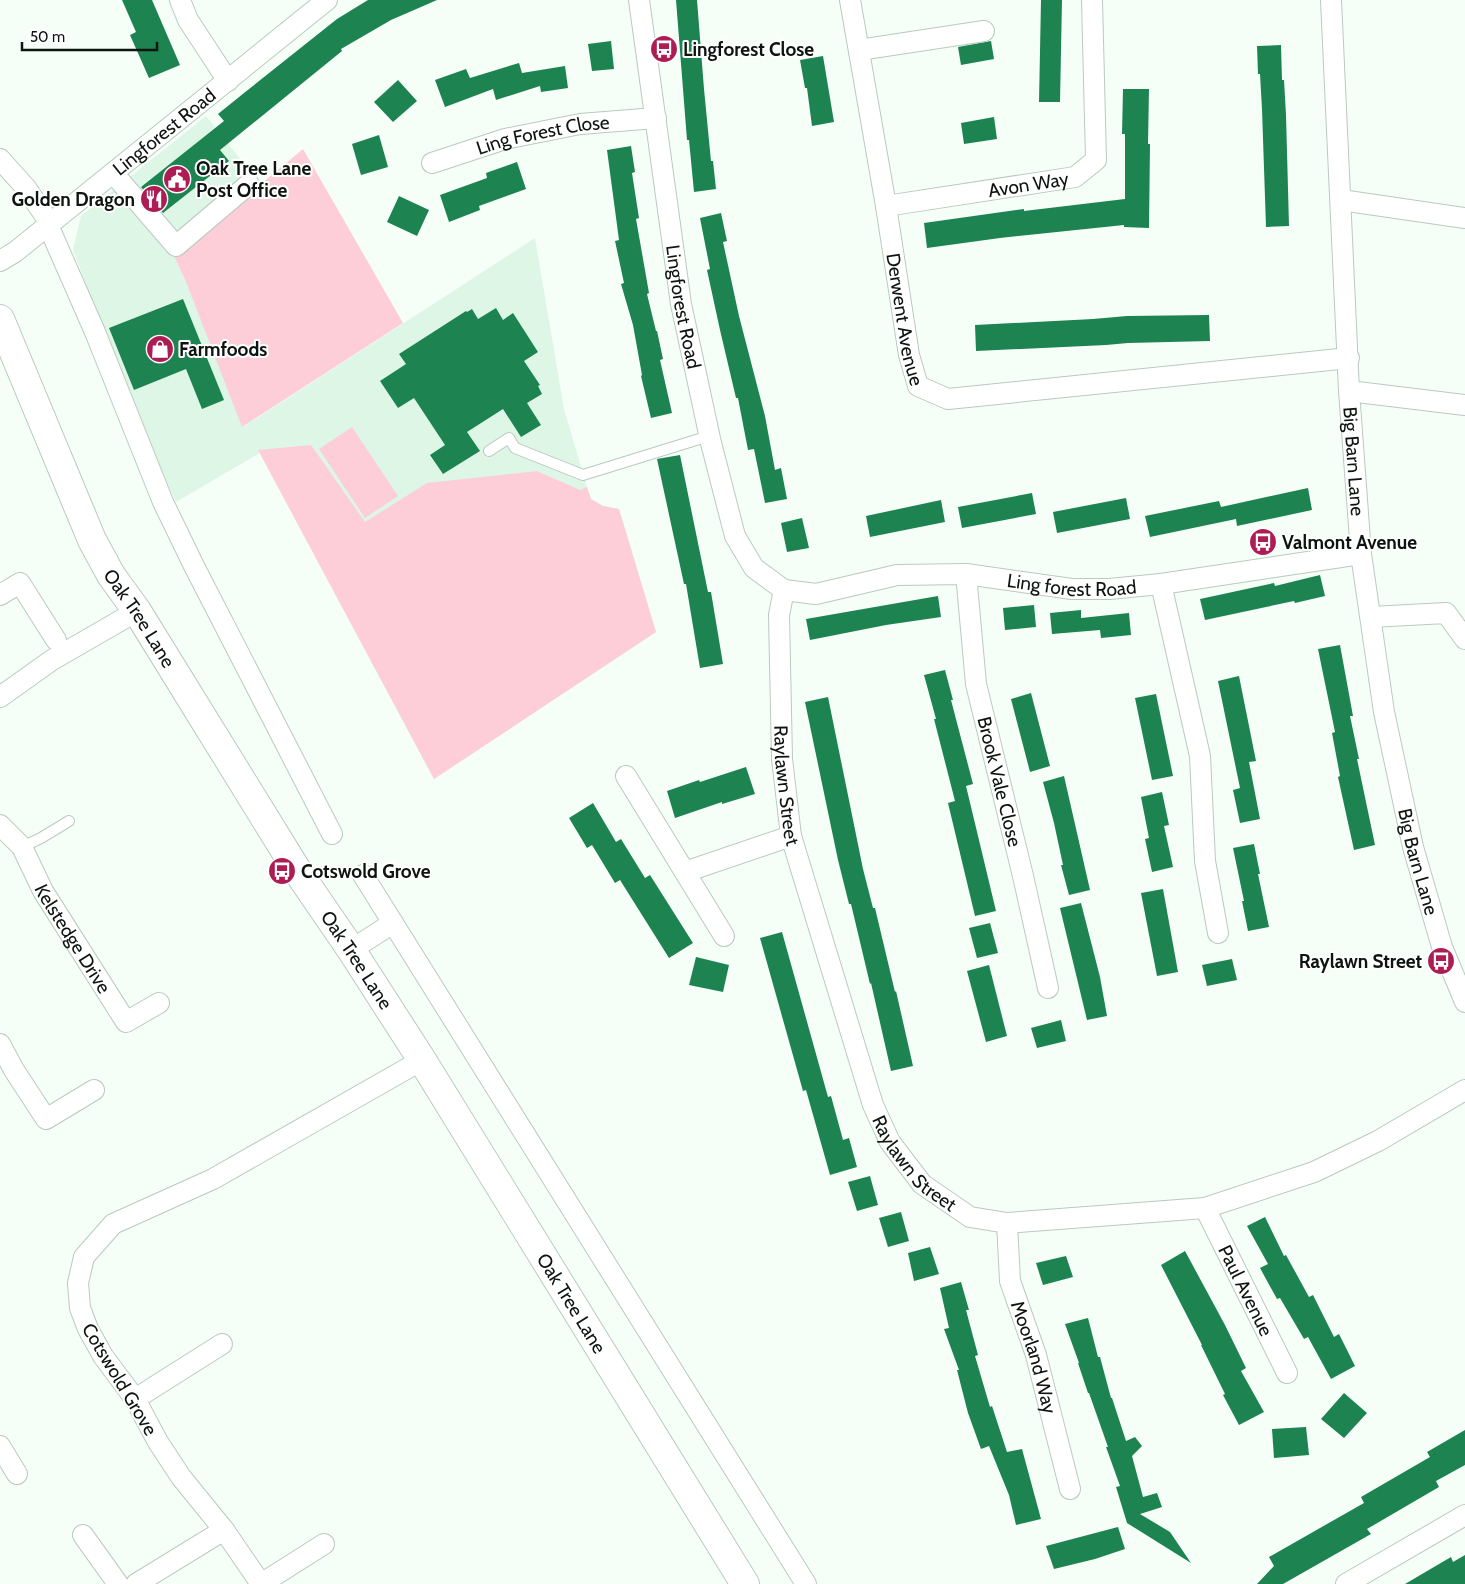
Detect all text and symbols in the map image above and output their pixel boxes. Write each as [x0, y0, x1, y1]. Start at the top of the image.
scale bar [22, 20, 158, 52]
text: 50 m [30, 28, 65, 46]
bus stop icon: Lingforest Close [649, 34, 679, 64]
place label: Lingforest Close [683, 38, 814, 61]
street label: Lingforest Road [108, 84, 220, 180]
street label: Ling Forest Close [473, 111, 611, 160]
place label: Oak Tree Lane Post Office [196, 157, 312, 202]
public building icon: Oak Tree Lane Post Office [162, 164, 192, 194]
street label: Avon Way [987, 167, 1071, 202]
restaurant icon: Golden Dragon [139, 184, 169, 214]
place label: Golden Dragon [11, 188, 135, 211]
street label: Lingforest Road [661, 243, 706, 371]
street label: Derwent Avenue [881, 251, 928, 389]
shop icon: Farmfoods [145, 334, 175, 364]
place label: Farmfoods [179, 338, 267, 361]
street label: Big Barn Lane [1338, 406, 1369, 517]
bus stop icon: Valmont Avenue [1248, 527, 1278, 557]
place label: Valmont Avenue [1282, 531, 1417, 554]
street label: Oak Tree Lane [98, 565, 180, 672]
street label: Ling forest Road [1006, 569, 1137, 602]
street label: Brook Vale Close [972, 714, 1026, 849]
street label: Raylawn Street [769, 725, 804, 849]
street label: Big Barn Lane [1393, 806, 1443, 918]
bus stop icon: Cotswold Grove [267, 856, 297, 886]
place label: Cotswold Grove [301, 860, 431, 883]
street label: Kelstedge Drive [29, 881, 116, 998]
street label: Oak Tree Lane [316, 906, 397, 1014]
bus stop icon: Raylawn Street [1426, 946, 1456, 976]
place label: Raylawn Street [1299, 950, 1422, 973]
street label: Raylawn Street [867, 1112, 961, 1217]
street label: Paul Avenue [1213, 1241, 1278, 1340]
street label: Oak Tree Lane [532, 1249, 611, 1358]
street label: Moorland Way [1006, 1298, 1061, 1416]
street label: Cotswold Grove [77, 1319, 162, 1440]

